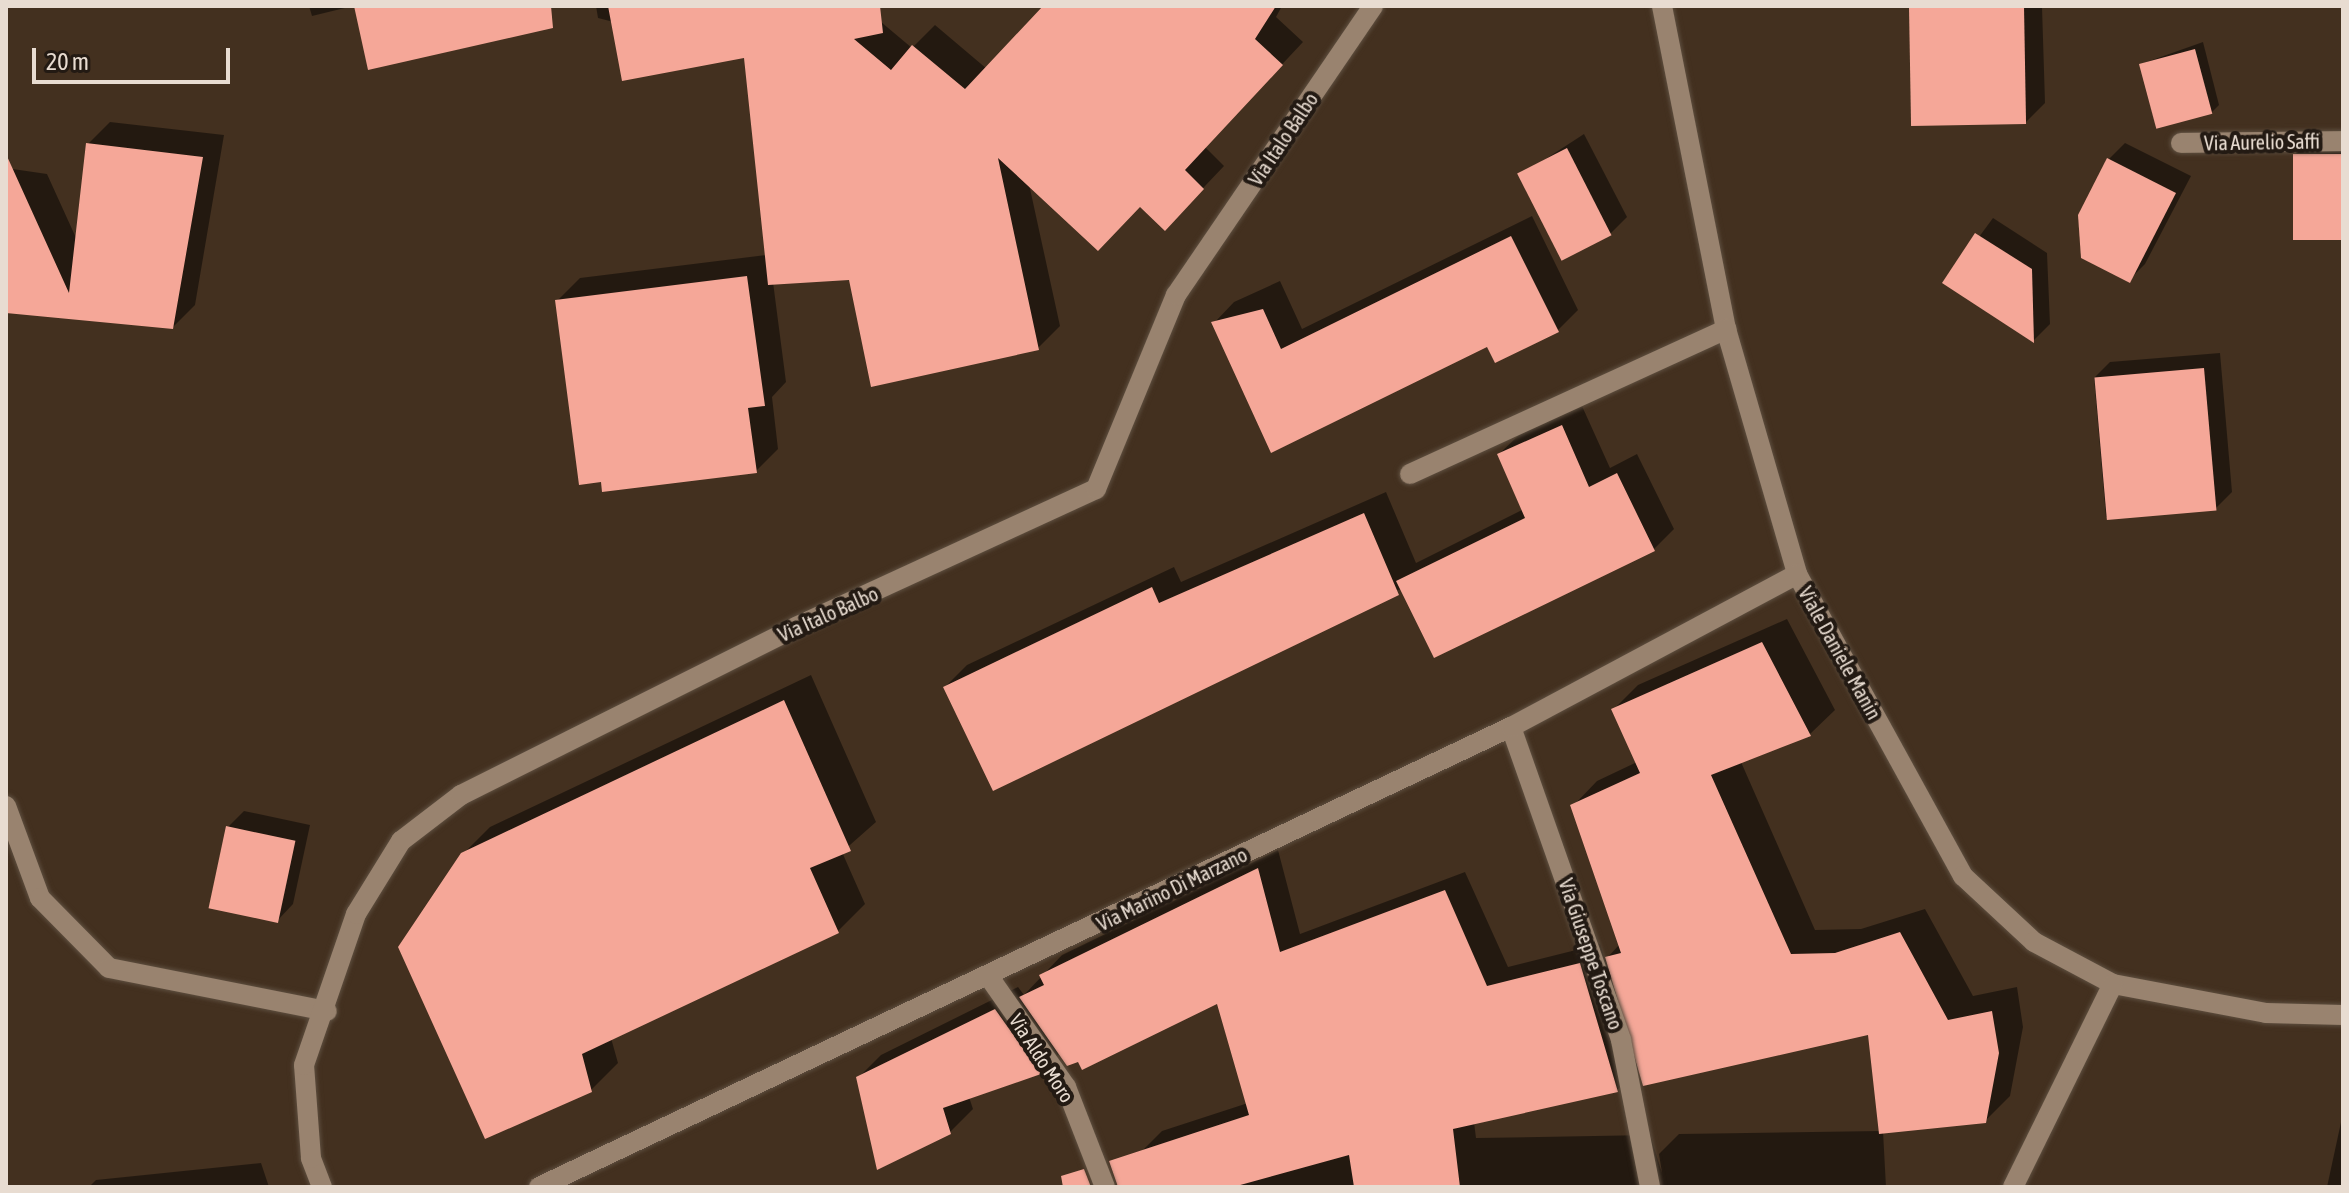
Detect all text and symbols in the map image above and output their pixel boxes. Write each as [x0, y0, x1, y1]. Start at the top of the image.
scale bar [36, 32, 234, 82]
text: 20 m [46, 48, 89, 75]
street label: Via Italo Balbo [1243, 88, 1323, 190]
street label: Via Aurelio Saffi [2204, 129, 2320, 155]
street label: Via Italo Balbo [774, 581, 882, 647]
street label: Viale Daniele Manin [1794, 582, 1886, 724]
street label: Via Marino Di Marzano [1093, 842, 1251, 936]
street label: Via Giuseppe Toscano [1554, 875, 1628, 1033]
street label: Via Aldo Moro [1004, 1009, 1080, 1107]

